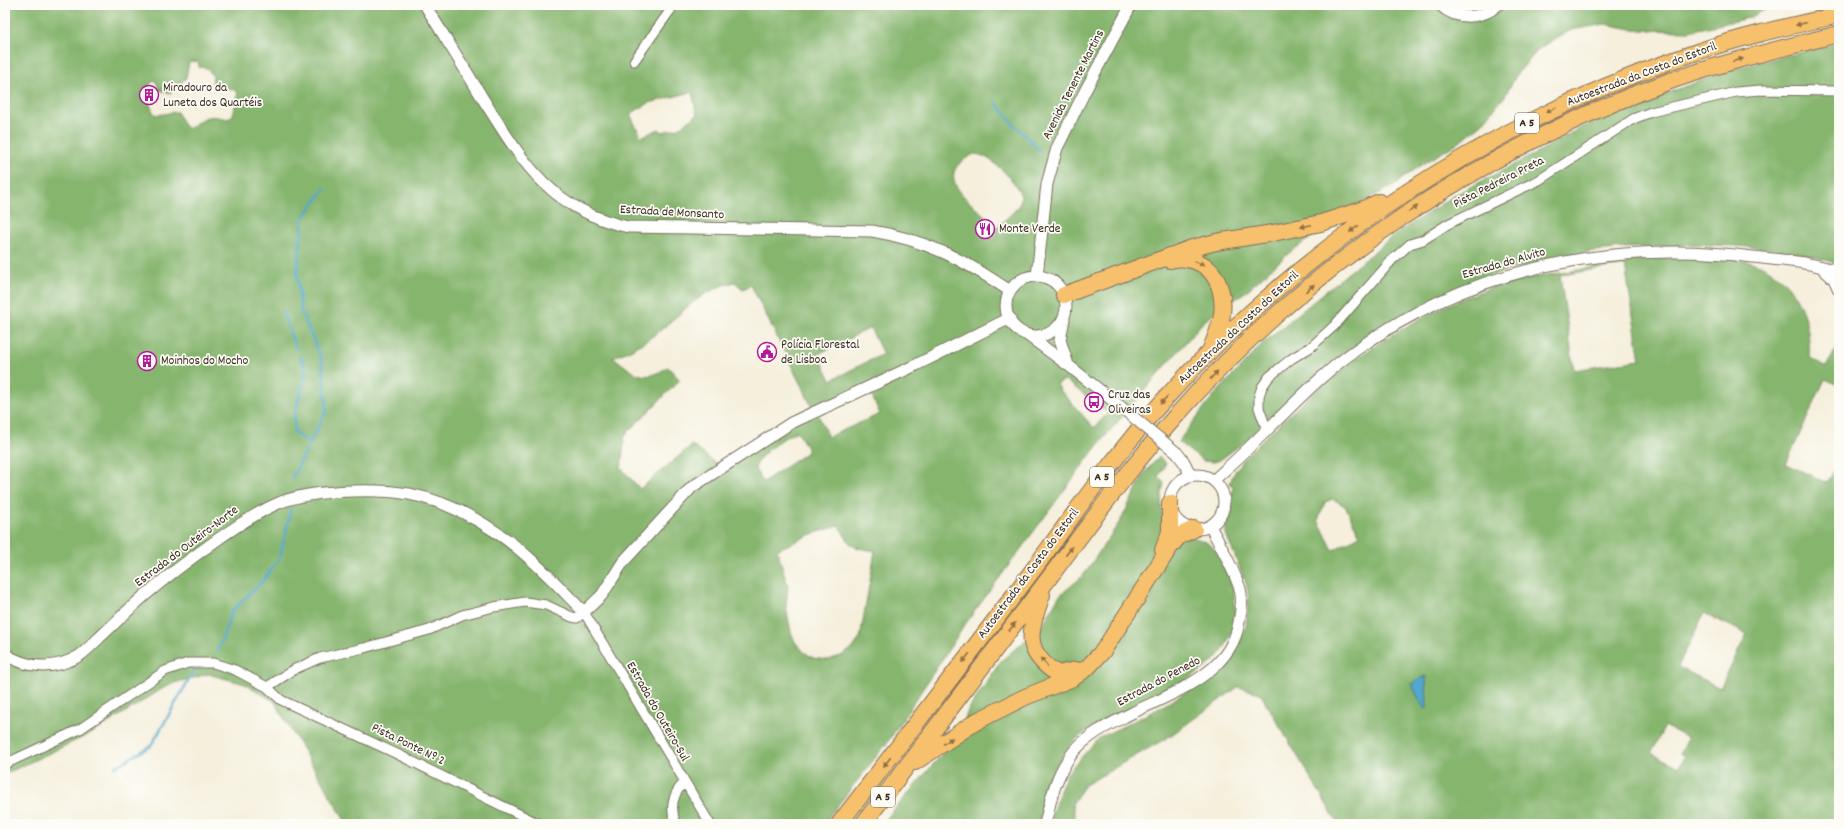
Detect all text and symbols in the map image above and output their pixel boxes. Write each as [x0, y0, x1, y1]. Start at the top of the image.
one-way arrow [1795, 21, 1807, 27]
street label: Avenida Tenente Martins [1038, 27, 1110, 143]
street label: Autoestrada da Costa do Estoril [1564, 38, 1720, 112]
one-way arrow [1732, 57, 1744, 63]
place label: Miradouro da Luneta dos Quartéis [163, 79, 262, 113]
building icon: Miradouro da Luneta dos Quartéis [138, 84, 160, 106]
one-way arrow [1545, 107, 1557, 114]
road number: A 5 [1515, 113, 1539, 133]
street label: Pista Pedreira Preta [1450, 152, 1548, 214]
street label: Estrada de Monsanto [619, 201, 725, 225]
one-way arrow [1408, 205, 1418, 213]
restaurant icon: Monte Verde [974, 218, 996, 240]
place label: Monte Verde [999, 220, 1061, 239]
one-way arrow [1300, 224, 1312, 230]
one-way arrow [1348, 224, 1359, 233]
street label: Estrada do Alvito [1460, 243, 1548, 285]
one-way arrow [1193, 260, 1205, 267]
street label: Autoestrada da Costa do Estoril [1174, 267, 1304, 389]
one-way arrow [1304, 283, 1315, 292]
place label: Polícia Florestal de Lisboa [781, 336, 860, 370]
public building icon: Polícia Florestal de Lisboa [756, 341, 778, 363]
building icon: Moinhos do Mocho [136, 350, 158, 372]
place label: Moinhos do Mocho [161, 352, 248, 371]
one-way arrow [1209, 371, 1218, 380]
place label: Cruz das Oliveiras [1108, 386, 1151, 420]
bus stop icon: Cruz das Oliveiras [1083, 391, 1105, 413]
one-way arrow [1159, 395, 1169, 405]
road number: A 5 [1090, 467, 1114, 487]
street label: Estrada do Outeiro-Norte [131, 501, 243, 592]
street label: Autoestrada da Costa do Estoril [974, 505, 1084, 643]
one-way arrow [1065, 546, 1073, 557]
one-way arrow [1008, 622, 1016, 633]
street label: Estrada do Penedo [1114, 652, 1204, 712]
one-way arrow [961, 653, 970, 664]
one-way arrow [1039, 657, 1048, 667]
street label: Estrada do Outeiro-Sul [621, 659, 693, 765]
street label: Pista Ponte Nº 2 [368, 719, 448, 771]
one-way arrow [942, 737, 954, 744]
one-way arrow [882, 756, 891, 767]
road number: A 5 [871, 787, 895, 807]

